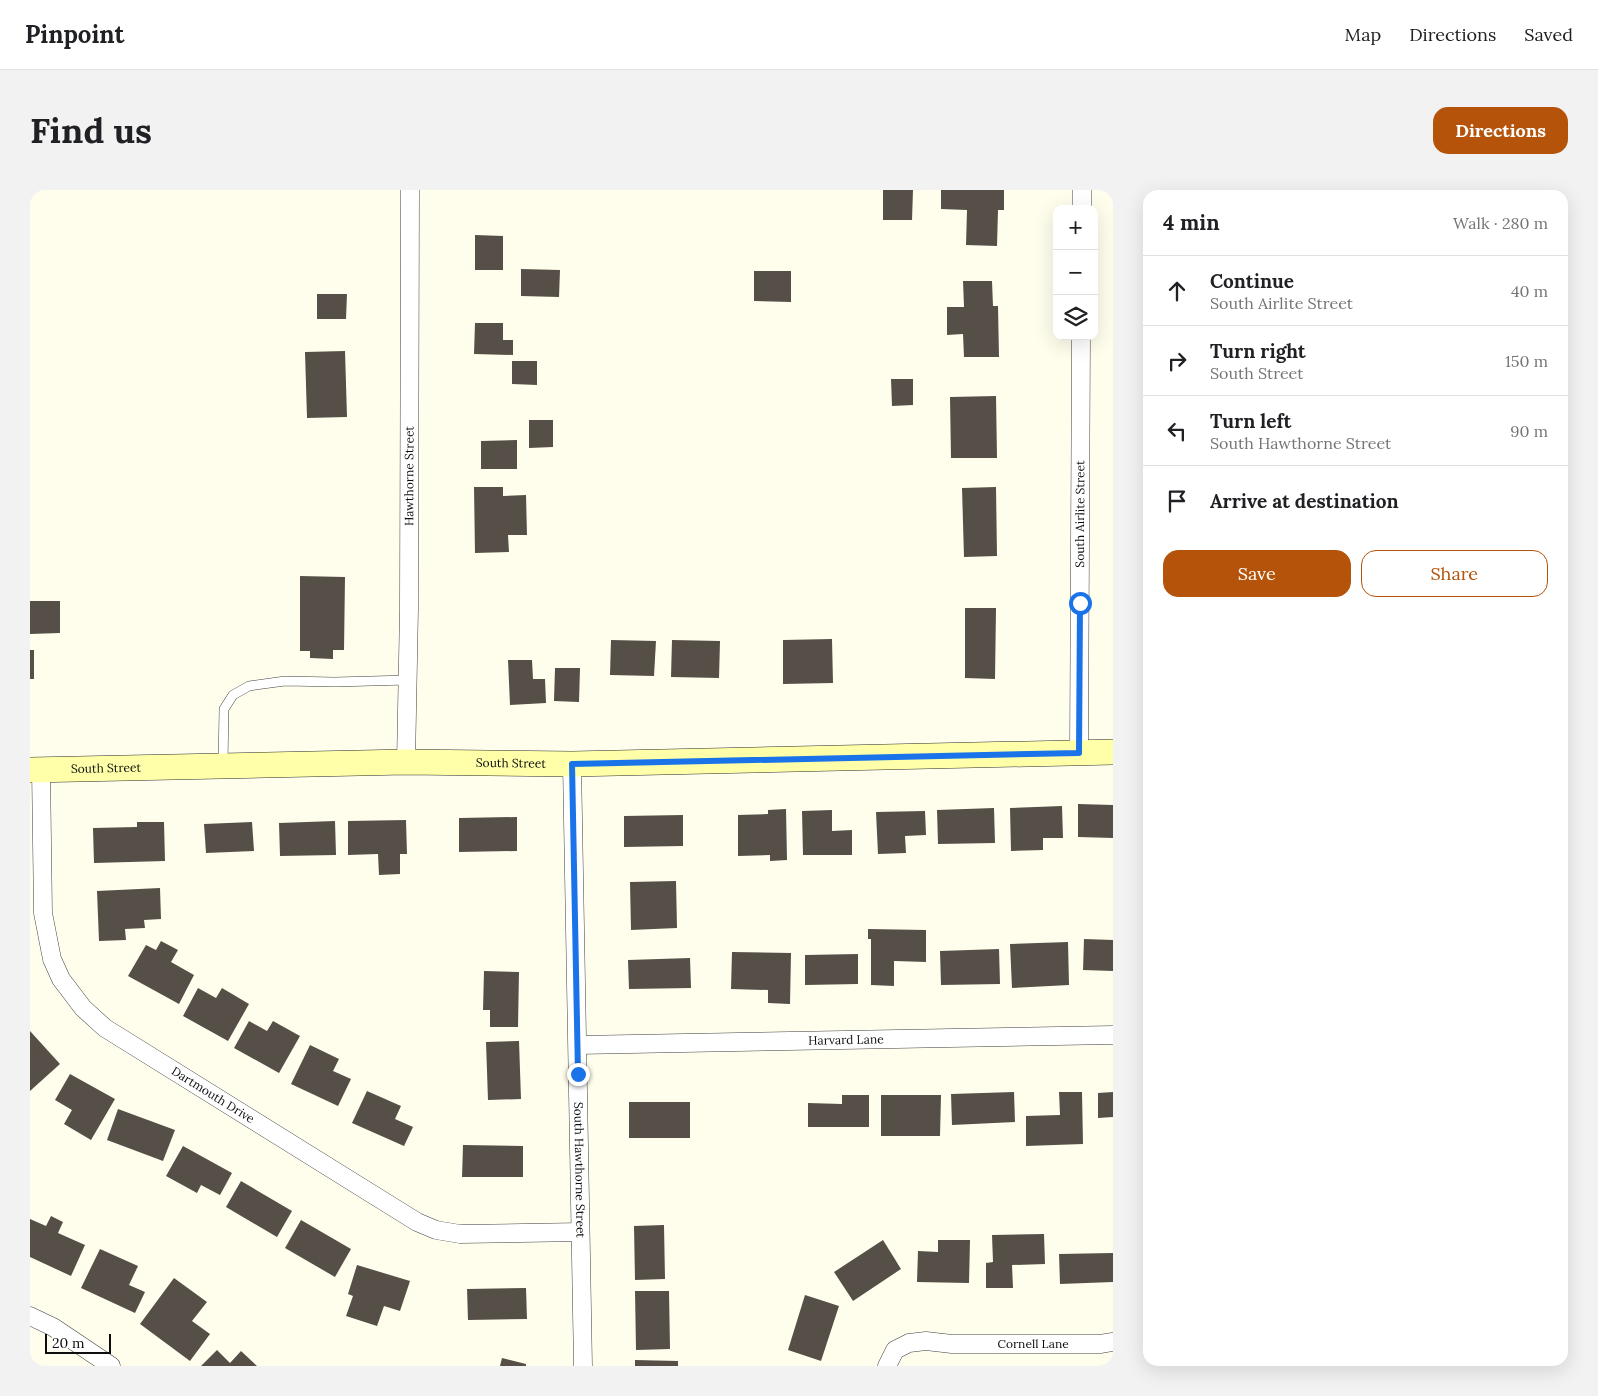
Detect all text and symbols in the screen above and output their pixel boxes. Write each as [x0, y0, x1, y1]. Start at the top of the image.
text: Pinpoint [25, 19, 124, 50]
text: Map [1345, 23, 1381, 46]
text: Directions [1409, 23, 1496, 46]
text: Saved [1524, 23, 1573, 46]
button: Directions [1433, 107, 1568, 154]
text: Find us [30, 108, 152, 153]
map controls [1053, 205, 1098, 340]
button: + [1053, 205, 1098, 250]
text: 4 min [1163, 209, 1220, 236]
text: Walk · 280 m [1453, 213, 1548, 233]
button: − [1053, 250, 1098, 295]
text: Continue [1210, 269, 1294, 293]
icon: ahead [1163, 277, 1191, 305]
text: 40 m [1511, 281, 1548, 301]
text: South Airlite Street [1210, 293, 1353, 313]
button: layers [1053, 295, 1098, 340]
text: Turn right [1210, 339, 1306, 363]
icon: right [1163, 347, 1191, 375]
text: 150 m [1505, 351, 1548, 371]
text: South Street [1210, 363, 1303, 383]
text: Turn left [1210, 409, 1291, 433]
icon: left [1163, 417, 1191, 445]
text: 90 m [1510, 421, 1548, 441]
street label: Hawthorne Street [401, 426, 416, 526]
text: South Hawthorne Street [1210, 433, 1391, 453]
street label: South Airlite Street [1072, 460, 1087, 568]
icon: arrive [1163, 487, 1191, 515]
text: Arrive at destination [1210, 489, 1399, 513]
button: Save [1163, 550, 1351, 597]
button: Share [1361, 550, 1548, 597]
route start [1069, 592, 1092, 615]
street label: South Street [476, 755, 546, 771]
street label: South Street [71, 760, 142, 776]
street label: Harvard Lane [808, 1031, 884, 1048]
street label: Dartmouth Drive [169, 1063, 258, 1126]
route end [567, 1063, 590, 1086]
street label: South Hawthorne Street [571, 1102, 589, 1238]
scale bar [45, 1331, 111, 1354]
text: 20 m [52, 1334, 84, 1352]
street label: Cornell Lane [997, 1336, 1069, 1351]

